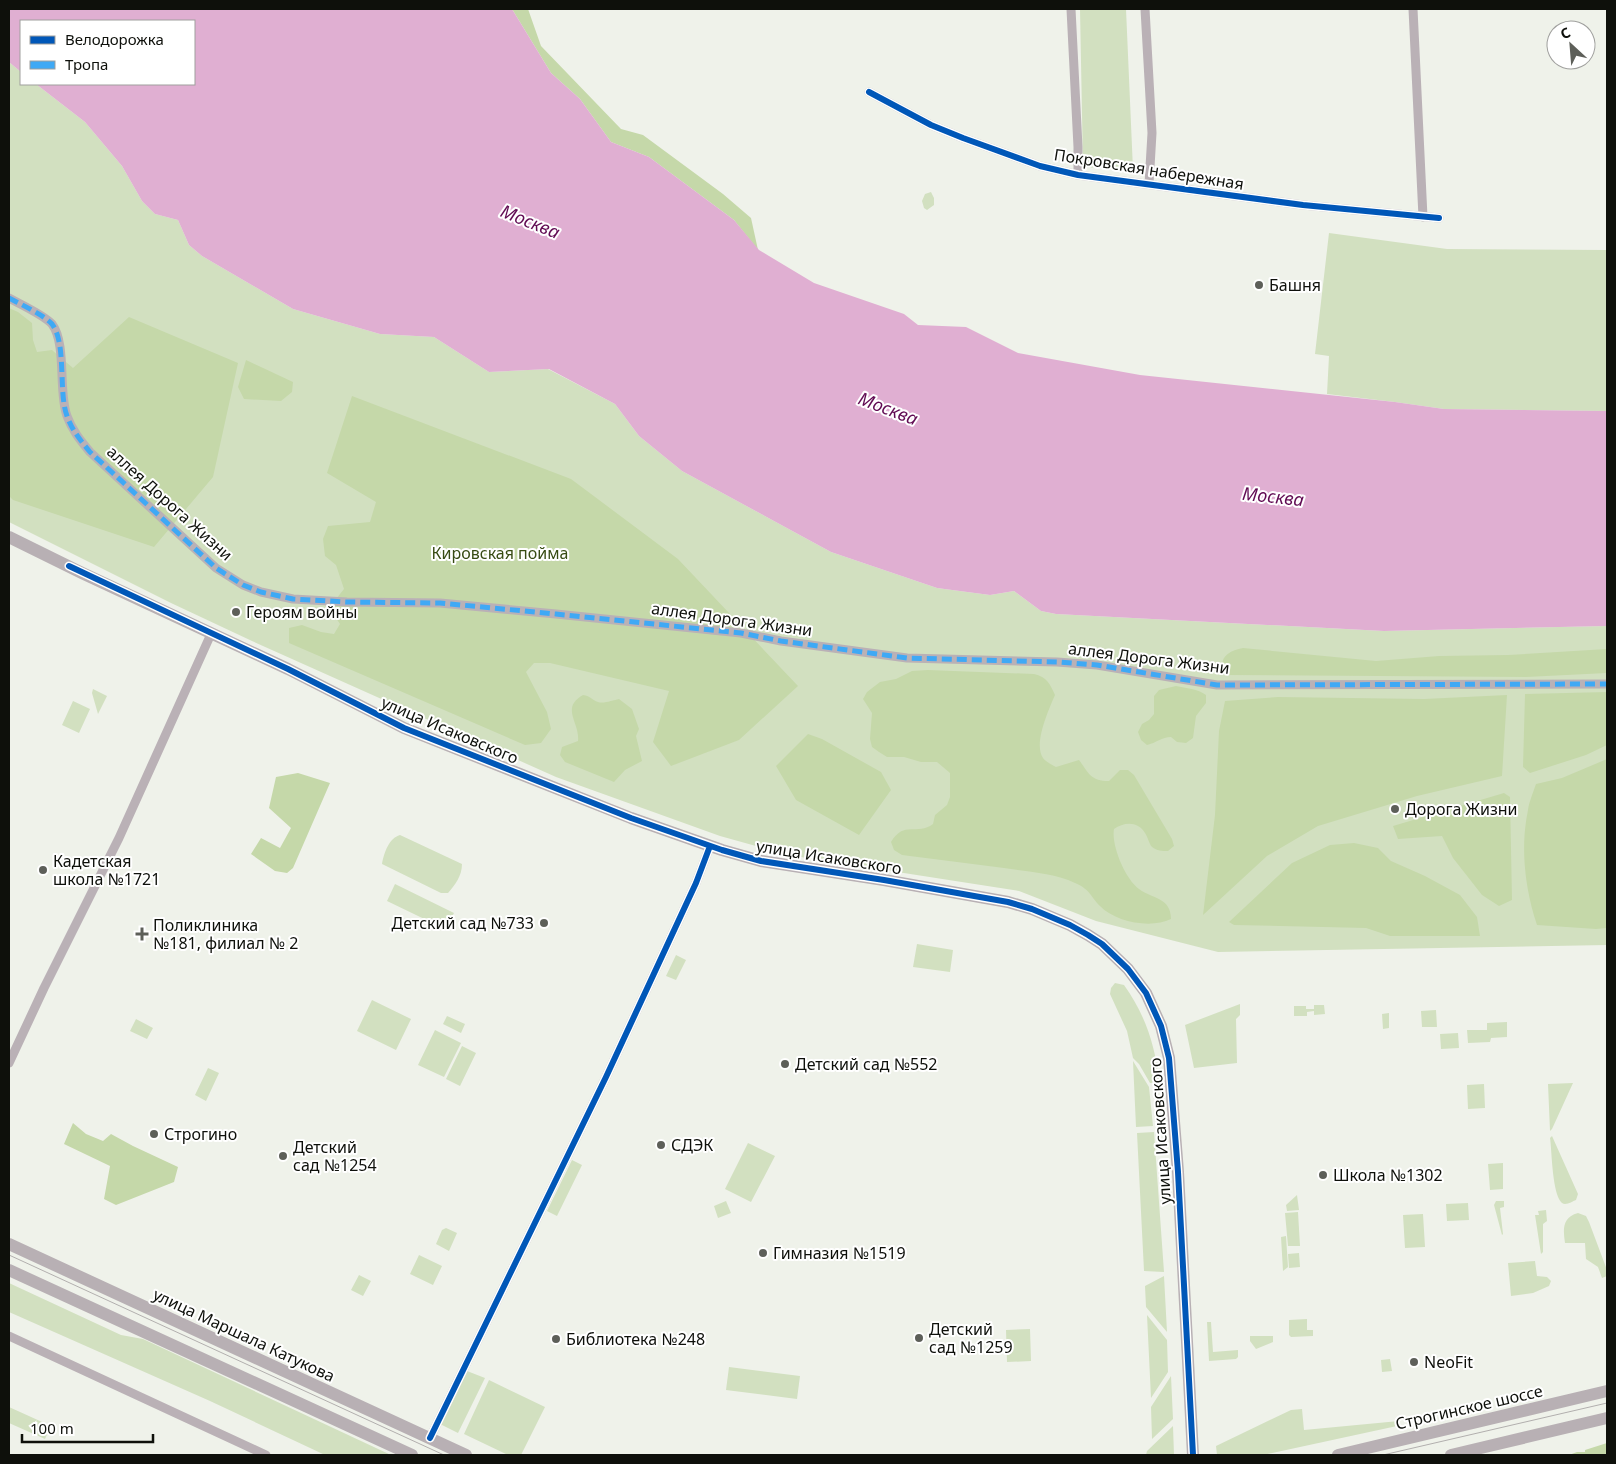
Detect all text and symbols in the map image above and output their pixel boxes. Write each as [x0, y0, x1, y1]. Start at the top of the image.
legend [20, 20, 195, 85]
north arrow [1546, 20, 1596, 70]
text: С [1557, 22, 1573, 43]
text: Велодорожка [65, 29, 164, 49]
text: Тропа [65, 54, 108, 74]
street label: Покровская набережная [1053, 143, 1245, 195]
water label: Москва [497, 198, 563, 244]
place label: Башня [1269, 274, 1321, 296]
marker: Башня [1253, 279, 1265, 291]
water label: Москва [855, 386, 921, 430]
street label: аллея Дорога Жизни [102, 441, 238, 565]
water label: Москва [1241, 481, 1305, 511]
park label: Кировская пойма [432, 542, 568, 564]
street label: аллея Дорога Жизни [650, 597, 814, 641]
place label: Героям войны [246, 601, 358, 623]
marker: Героям войны [230, 606, 242, 618]
street label: аллея Дорога Жизни [1067, 637, 1231, 679]
street label: улица Исаковского [378, 691, 522, 769]
place label: Дорога Жизни [1405, 798, 1517, 820]
marker: Дорога Жизни [1389, 803, 1401, 815]
street label: улица Исаковского [755, 835, 903, 879]
place label: Кадетская школа №1721 [53, 850, 160, 890]
marker: Кадетская школа №1721 [37, 864, 49, 876]
place label: Детский сад №733 [392, 912, 534, 934]
place label: Поликлиника №181, филиал № 2 [153, 914, 298, 954]
marker: Детский сад №733 [538, 917, 550, 929]
marker: Поликлиника №181, филиал № 2 [135, 927, 149, 941]
place label: Детский сад №552 [795, 1053, 937, 1075]
street label: улица Исаковского [1144, 1057, 1176, 1205]
marker: Детский сад №552 [779, 1058, 791, 1070]
place label: Строгино [164, 1123, 237, 1145]
marker: Строгино [148, 1128, 160, 1140]
place label: СДЭК [671, 1134, 713, 1156]
place label: Детский сад №1254 [293, 1136, 377, 1176]
marker: СДЭК [655, 1139, 667, 1151]
marker: Детский сад №1254 [277, 1150, 289, 1162]
place label: Школа №1302 [1333, 1164, 1443, 1186]
marker: Школа №1302 [1317, 1169, 1329, 1181]
place label: Гимназия №1519 [773, 1242, 906, 1264]
marker: Гимназия №1519 [757, 1247, 769, 1259]
street label: улица Маршала Катукова [150, 1283, 338, 1387]
place label: Детский сад №1259 [929, 1318, 1013, 1358]
place label: Библиотека №248 [566, 1328, 705, 1350]
marker: Детский сад №1259 [913, 1332, 925, 1344]
marker: Библиотека №248 [550, 1333, 562, 1345]
place label: NeoFit [1424, 1351, 1473, 1373]
marker: NeoFit [1408, 1356, 1420, 1368]
street label: Строгинское шоссе [1393, 1379, 1545, 1435]
scale bar [22, 1412, 154, 1444]
text: 100 m [30, 1418, 74, 1438]

